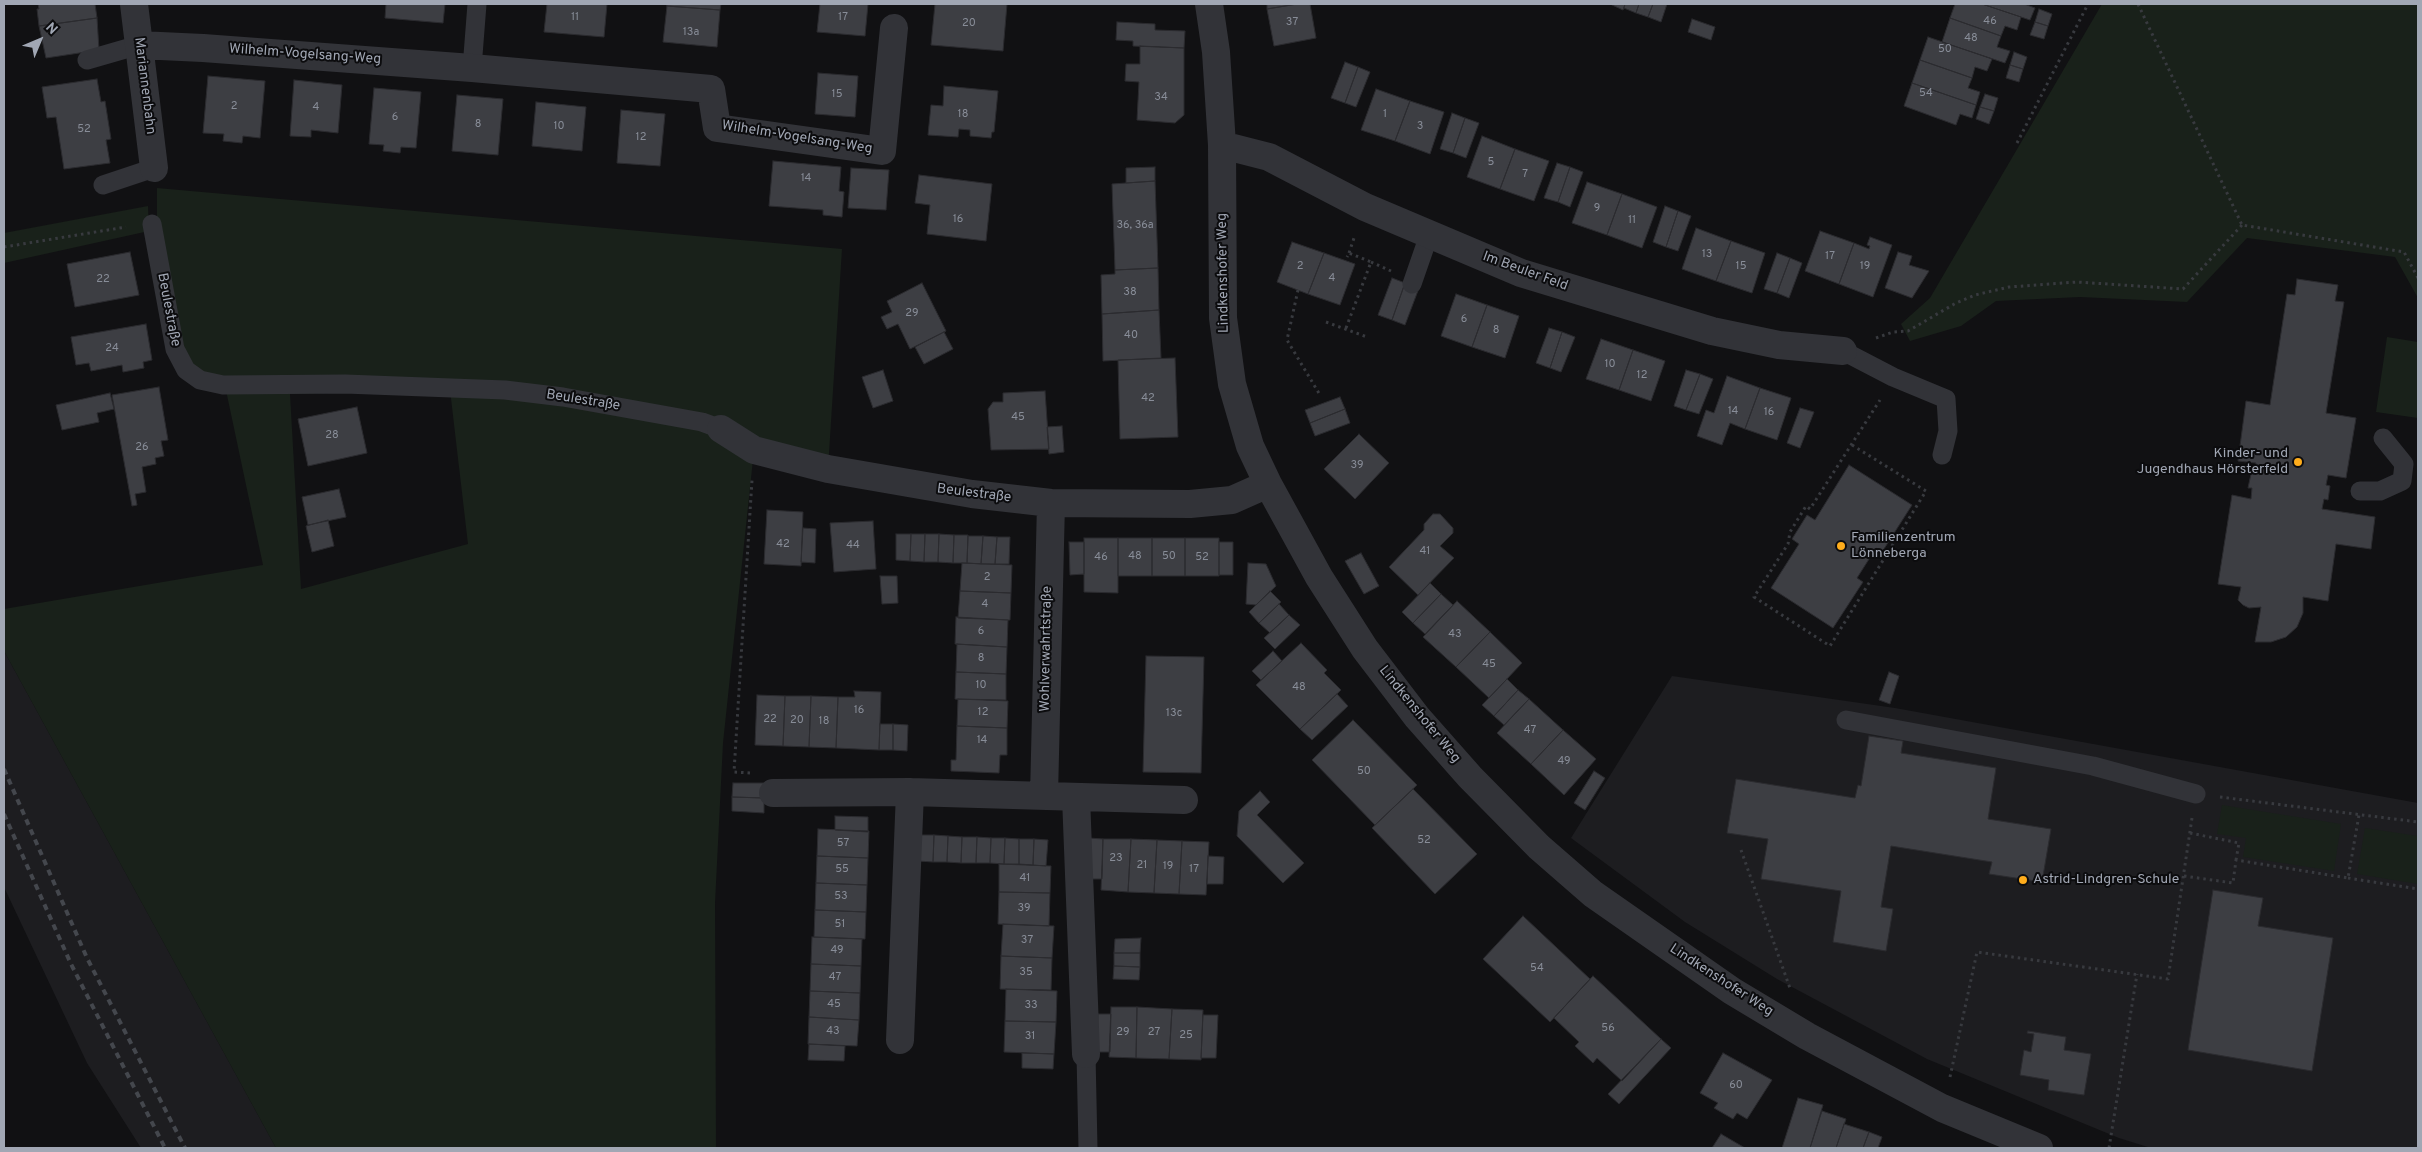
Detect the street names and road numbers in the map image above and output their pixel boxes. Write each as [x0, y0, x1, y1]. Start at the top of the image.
street label: Mariannenbahn [130, 36, 158, 136]
street label: Wilhelm-Vogelsang-Weg [228, 41, 382, 69]
street label: Wilhelm-Vogelsang-Weg [720, 118, 874, 158]
street label: Lindkenshofer Weg [1215, 213, 1233, 333]
street label: Im Beuler Feld [1480, 249, 1570, 295]
street label: Beulestraße [153, 272, 183, 348]
street label: Beulestraße [545, 387, 621, 415]
street label: Beulestraße [936, 481, 1012, 507]
street label: Wohlverwahrtstraße [1038, 586, 1056, 712]
street label: Lindkenshofer Weg [1375, 663, 1463, 767]
street label: Lindkenshofer Weg [1666, 941, 1776, 1021]

